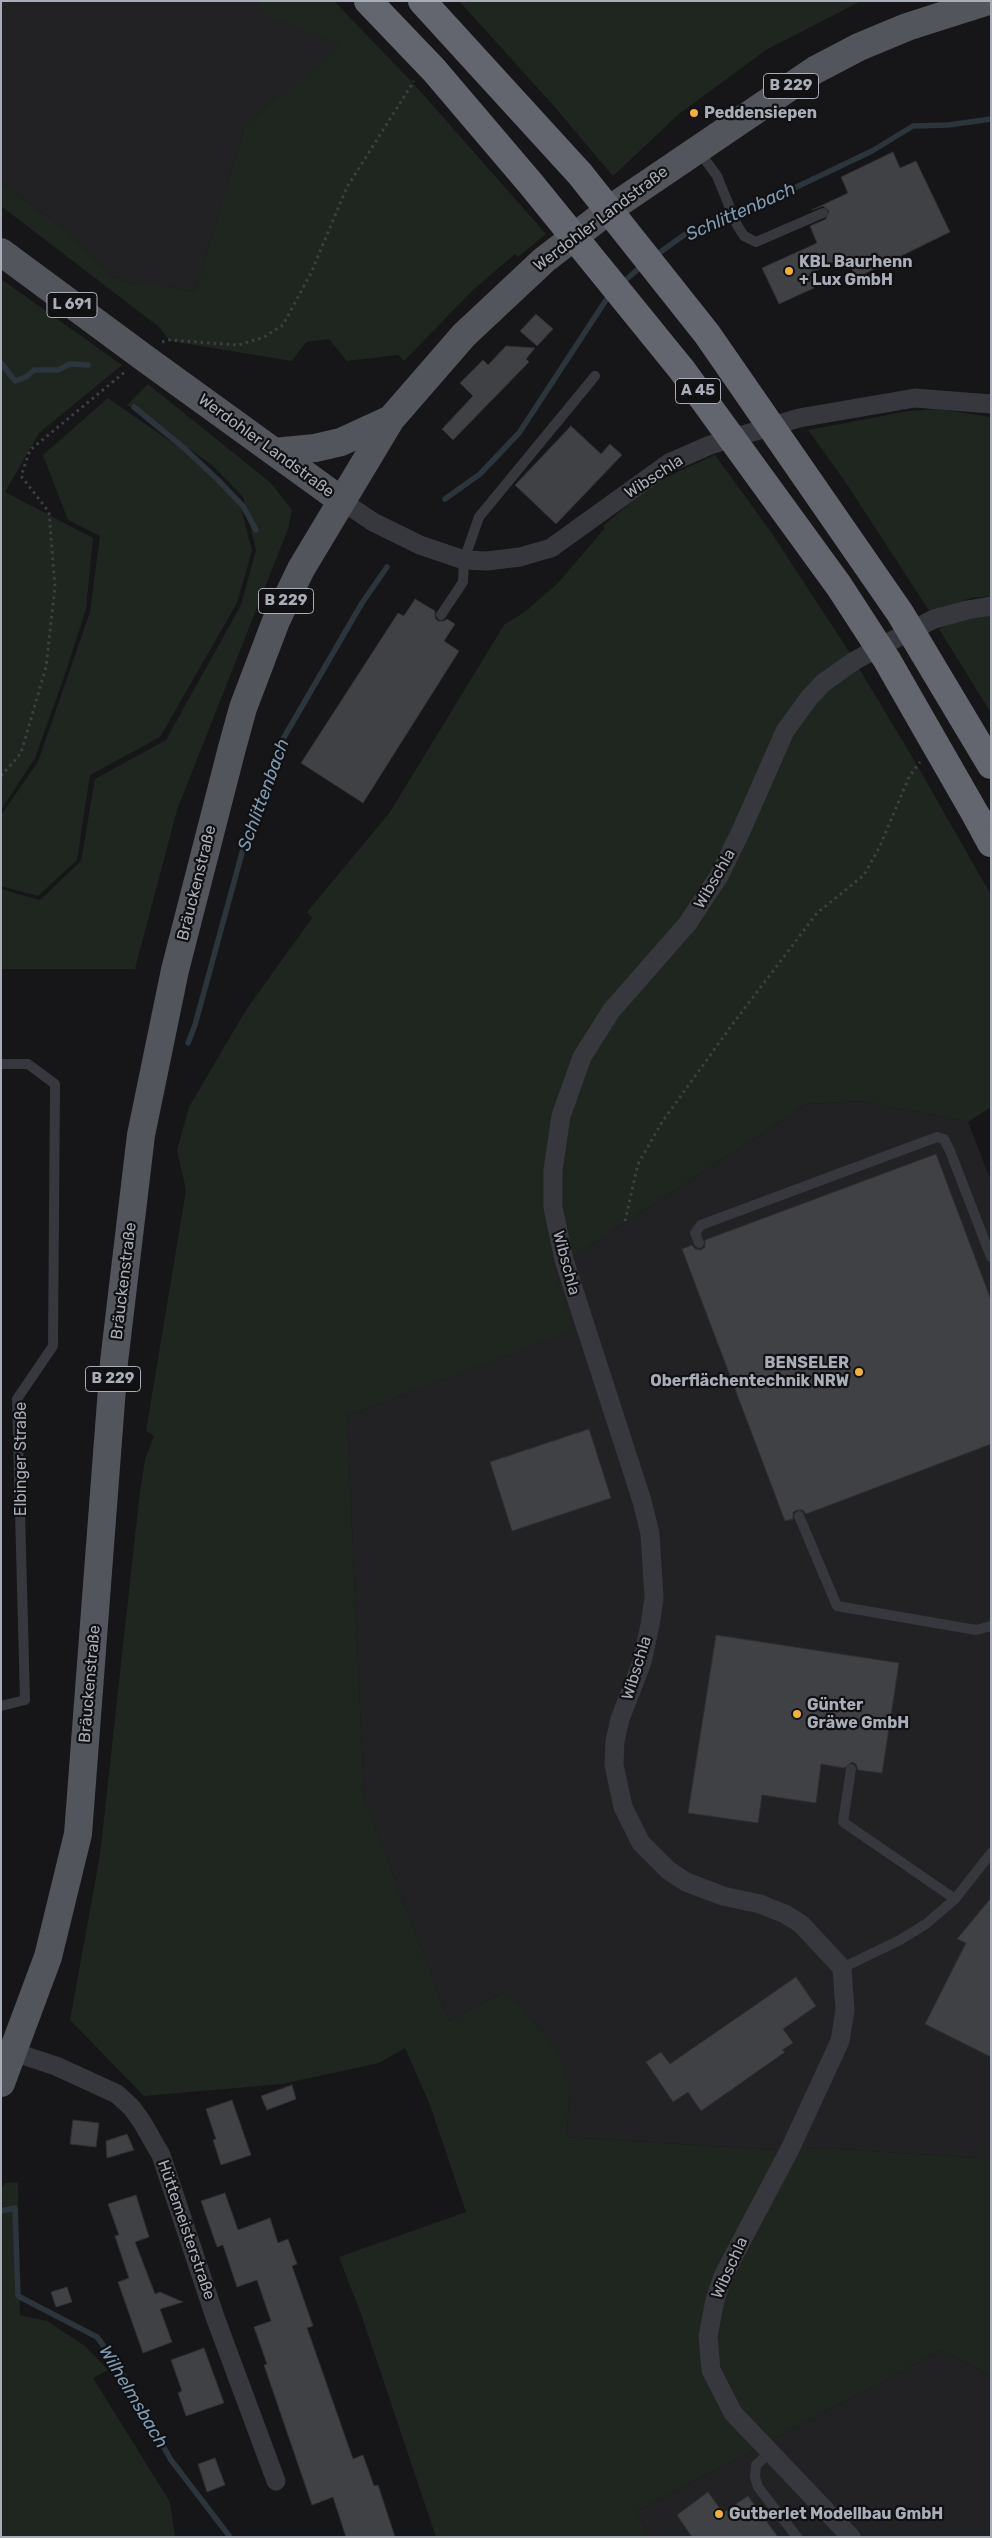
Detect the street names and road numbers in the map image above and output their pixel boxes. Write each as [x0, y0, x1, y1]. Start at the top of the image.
road number: B 229 [764, 74, 818, 98]
street label: Werdohler Landstraße [530, 162, 672, 276]
road number: L 691 [47, 292, 97, 318]
road number: A 45 [676, 378, 720, 404]
street label: Werdohler Landstraße [194, 390, 338, 502]
street label: Wibschla [621, 451, 687, 503]
road number: B 229 [258, 588, 314, 614]
street label: Bräuckenstraße [173, 823, 221, 943]
street label: Wibschla [690, 846, 740, 912]
street label: Bräuckenstraße [107, 1221, 141, 1341]
street label: Wibschla [548, 1229, 584, 1297]
road number: B 229 [86, 1366, 140, 1392]
street label: Elbinger Straße [11, 1402, 31, 1516]
street label: Bräuckenstraße [75, 1624, 105, 1744]
street label: Wibschla [618, 1634, 656, 1702]
street label: Hüttemeisterstraße [153, 2158, 219, 2302]
street label: Wibschla [708, 2234, 752, 2302]

